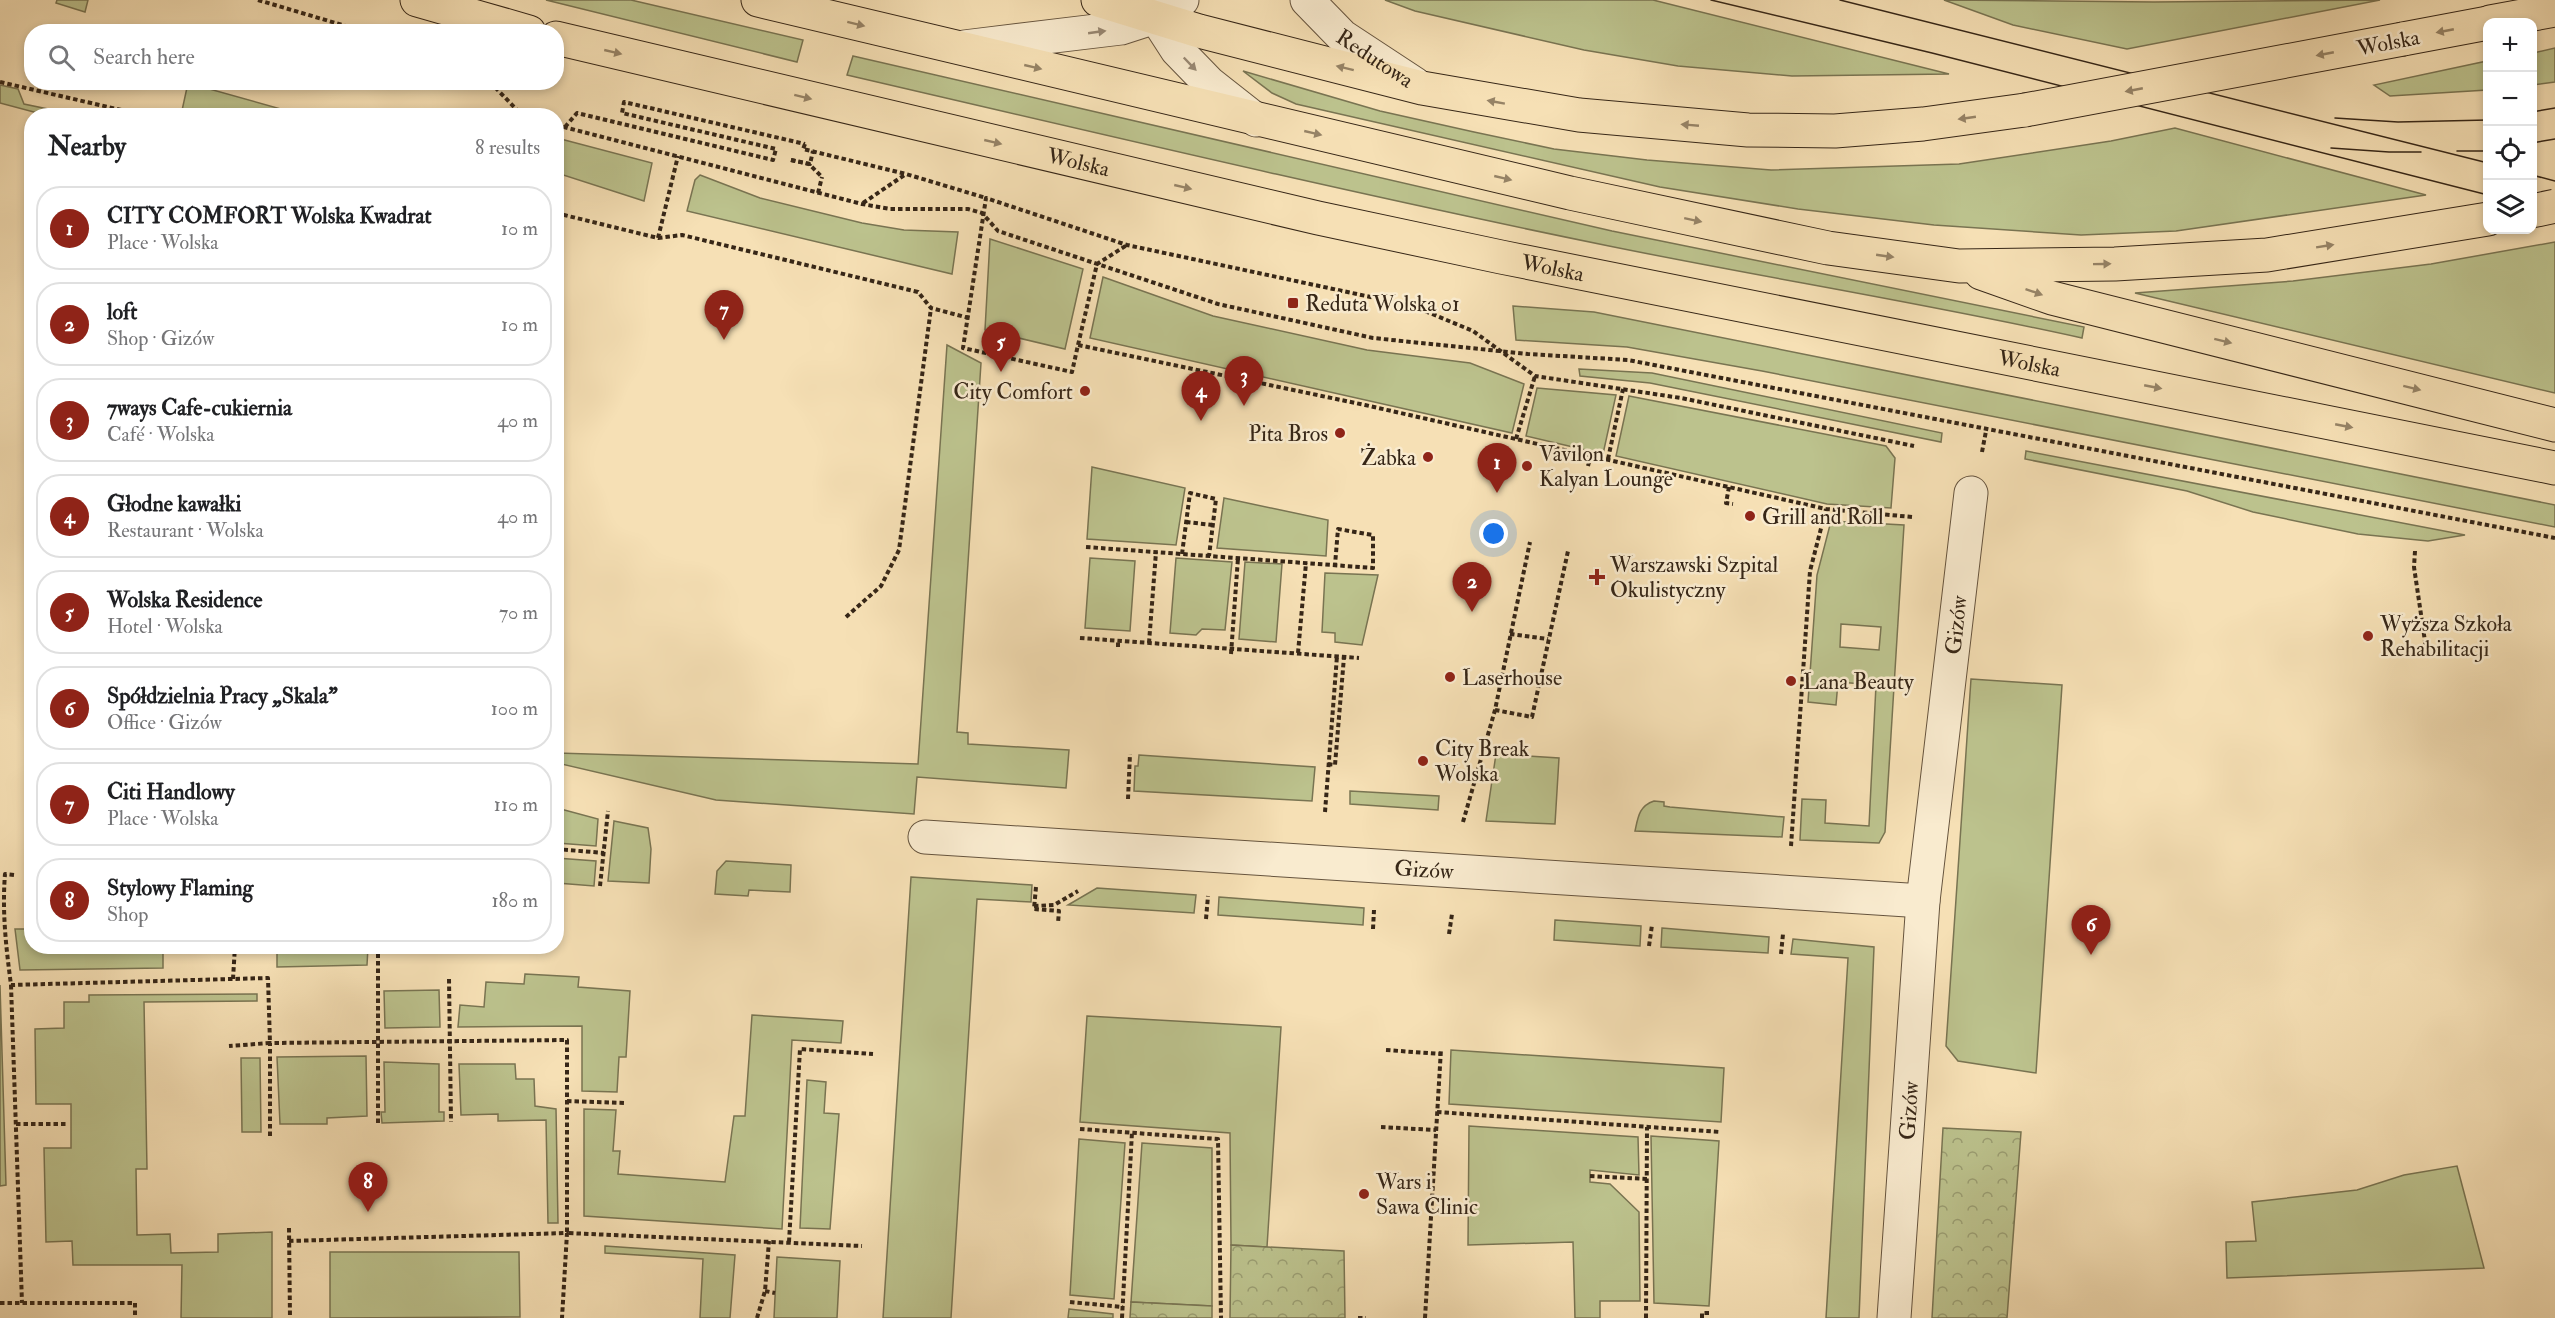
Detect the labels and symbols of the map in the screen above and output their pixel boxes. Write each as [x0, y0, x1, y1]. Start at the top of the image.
one-way arrow [847, 19, 865, 29]
street label: Redutowa [1331, 23, 1420, 95]
street label: Wolska [2353, 23, 2423, 63]
one-way arrow [1088, 27, 1107, 36]
one-way arrow [2436, 27, 2455, 36]
one-way arrow [604, 47, 623, 57]
one-way arrow [2316, 50, 2335, 59]
one-way arrow [1183, 56, 1196, 71]
one-way arrow [1024, 62, 1042, 72]
one-way arrow [1336, 63, 1354, 73]
one-way arrow [2124, 85, 2143, 94]
one-way arrow [794, 92, 812, 102]
one-way arrow [1487, 98, 1506, 107]
one-way arrow [1958, 113, 1977, 122]
one-way arrow [1681, 120, 1700, 130]
one-way arrow [1303, 129, 1322, 139]
one-way arrow [984, 138, 1002, 148]
street label: Wolska [1043, 141, 1113, 184]
one-way arrow [1493, 173, 1512, 183]
one-way arrow [1173, 183, 1192, 192]
one-way arrow [1684, 215, 1702, 225]
one-way arrow [2316, 242, 2335, 251]
street label: Wolska [1518, 248, 1588, 289]
one-way arrow [1875, 251, 1894, 260]
one-way arrow [2092, 259, 2111, 269]
one-way arrow [2025, 287, 2043, 297]
pin: 7 [704, 290, 744, 340]
place label: Reduta Wolska 01 [1305, 290, 1460, 318]
marker: Reduta Wolska 01 [1286, 296, 1300, 310]
pin: 5 [982, 322, 1020, 372]
one-way arrow [2213, 337, 2232, 347]
street label: Wolska [1994, 344, 2064, 384]
pin: 3 [1224, 356, 1264, 406]
pin: 4 [1182, 372, 1220, 421]
place label: City Comfort [953, 378, 1073, 406]
one-way arrow [2144, 383, 2163, 392]
one-way arrow [2403, 383, 2421, 393]
marker: City Comfort [1078, 384, 1092, 398]
place label: Pita Bros [1248, 420, 1328, 448]
one-way arrow [2335, 422, 2354, 431]
marker: Pita Bros [1333, 426, 1347, 440]
place label: Vavilon Kalyan Lounge [1539, 440, 1673, 493]
place label: Żabka [1360, 443, 1417, 472]
pin: 1 [1478, 444, 1516, 493]
marker: Żabka [1421, 450, 1435, 464]
marker: Vavilon Kalyan Lounge [1520, 459, 1534, 473]
place label: Grill and Roll [1762, 503, 1884, 531]
marker: Grill and Roll [1743, 509, 1757, 523]
your location [1479, 519, 1508, 548]
place label: Warszawski Szpital Okulistyczny [1609, 551, 1779, 604]
pin: 2 [1452, 562, 1492, 612]
marker: Warszawski Szpital Okulistyczny [1588, 568, 1606, 586]
street label: Gizów [1939, 594, 1974, 656]
place label: Wyższa Szkoła Rehabilitacji [2379, 610, 2513, 663]
marker: Wyższa Szkoła Rehabilitacji [2361, 629, 2375, 643]
place label: Laserhouse [1462, 664, 1562, 692]
place label: Lana Beauty [1803, 668, 1914, 696]
marker: Laserhouse [1443, 670, 1457, 684]
marker: Lana Beauty [1784, 674, 1798, 688]
place label: City Break Wolska [1434, 735, 1530, 788]
marker: City Break Wolska [1416, 754, 1430, 768]
street label: Gizów [1394, 854, 1455, 886]
pin: 6 [2072, 906, 2110, 955]
street label: Gizów [1893, 1080, 1925, 1141]
pin: 8 [348, 1162, 388, 1212]
place label: Wars i Sawa Clinic [1375, 1168, 1478, 1221]
marker: Wars i Sawa Clinic [1357, 1187, 1371, 1201]

